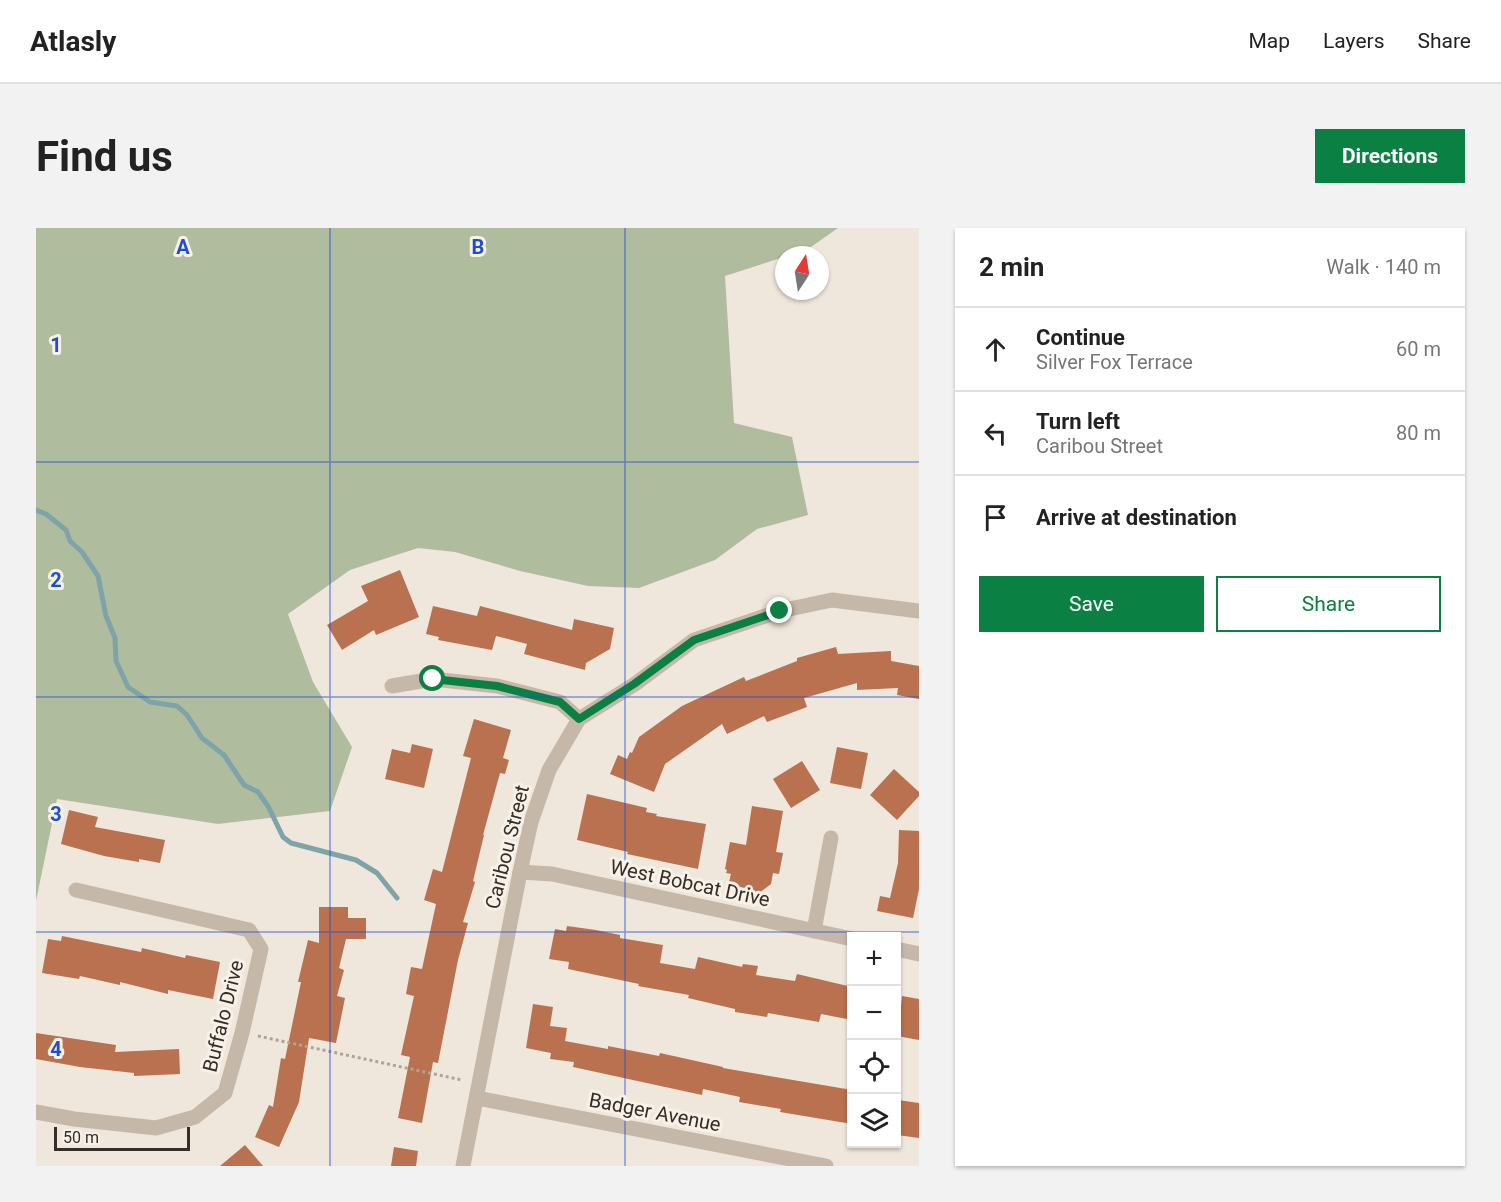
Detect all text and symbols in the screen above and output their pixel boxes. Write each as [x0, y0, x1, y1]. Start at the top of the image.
text: Atlasly [30, 25, 116, 58]
text: Map [1248, 29, 1290, 53]
text: Layers [1323, 29, 1384, 53]
text: Share [1417, 29, 1471, 53]
button: Directions [1315, 129, 1465, 183]
text: Find us [36, 132, 173, 181]
text: A [176, 235, 190, 259]
text: B [472, 235, 484, 259]
north arrow [775, 246, 829, 300]
text: 2 min [979, 252, 1044, 282]
text: Walk · 140 m [1326, 255, 1441, 279]
text: Continue [1036, 325, 1125, 350]
text: 1 [50, 333, 62, 357]
icon: ahead [979, 333, 1012, 366]
text: 60 m [1396, 337, 1441, 361]
text: Silver Fox Terrace [1036, 350, 1193, 374]
text: Turn left [1036, 409, 1120, 434]
icon: left [979, 417, 1012, 450]
text: 80 m [1396, 421, 1441, 445]
text: Caribou Street [1036, 434, 1163, 458]
icon: arrive [979, 501, 1012, 534]
text: Arrive at destination [1036, 505, 1237, 530]
text: 2 [50, 568, 62, 592]
button: Save [979, 576, 1204, 632]
button: Share [1216, 576, 1441, 632]
route end [766, 597, 792, 623]
route start [419, 665, 445, 691]
street label: Caribou Street [480, 783, 534, 911]
text: 3 [50, 802, 62, 826]
street label: West Bobcat Drive [608, 854, 772, 912]
map controls [847, 932, 901, 1148]
button: + [847, 932, 901, 986]
street label: Buffalo Drive [198, 958, 248, 1074]
button: − [847, 986, 901, 1040]
text: 4 [50, 1037, 62, 1061]
button: locate [847, 1040, 901, 1094]
street label: Badger Avenue [587, 1087, 723, 1137]
button: layers [847, 1094, 901, 1148]
scale bar [54, 1124, 190, 1152]
text: 50 m [63, 1128, 99, 1147]

